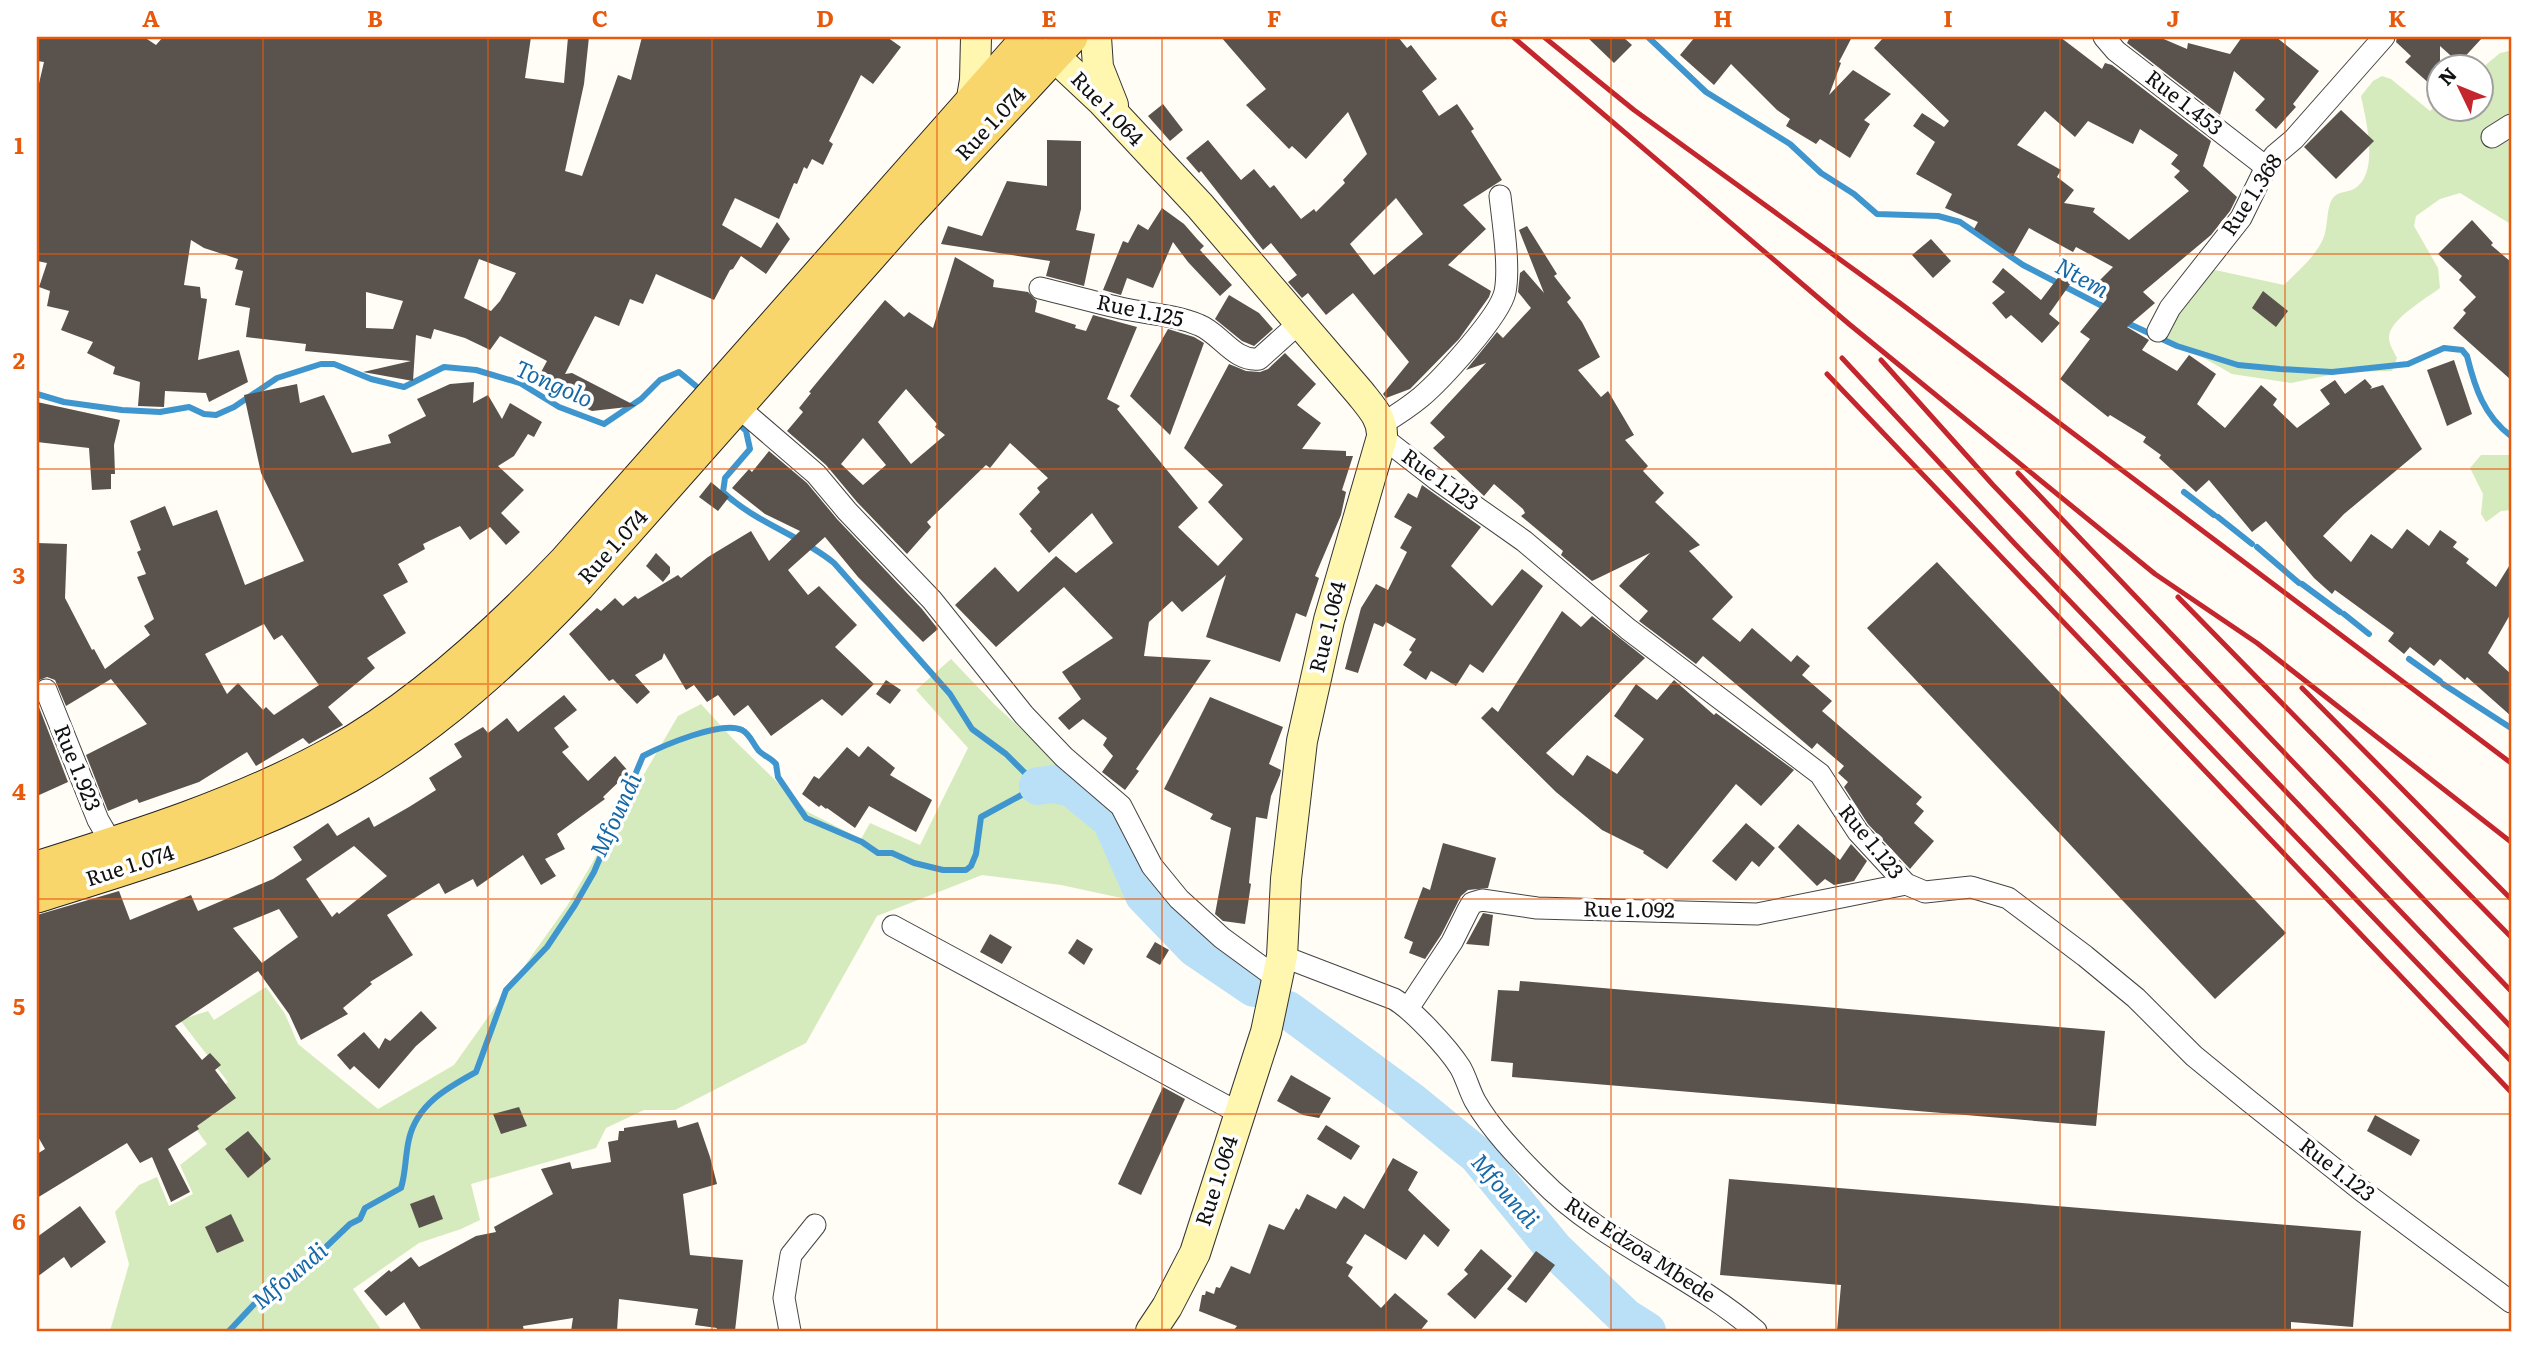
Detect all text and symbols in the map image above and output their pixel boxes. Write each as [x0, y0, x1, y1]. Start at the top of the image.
text: A [142, 0, 160, 34]
text: B [367, 0, 383, 34]
text: C [592, 0, 608, 34]
text: D [816, 0, 834, 34]
text: E [1041, 0, 1057, 34]
text: F [1267, 0, 1282, 34]
text: G [1490, 0, 1508, 34]
text: H [1713, 0, 1733, 34]
text: I [1943, 0, 1953, 34]
text: J [2166, 0, 2180, 34]
text: K [2388, 0, 2406, 34]
north arrow [2426, 52, 2496, 122]
text: N [2431, 60, 2463, 91]
street label: Rue 1.453 [2140, 61, 2231, 141]
street label: Rue 1.064 [1065, 63, 1153, 152]
street label: Rue 1.074 [947, 78, 1032, 166]
text: 1 [14, 127, 24, 161]
street label: Rue 1.368 [2212, 146, 2288, 241]
water label: Ntem [2050, 248, 2116, 305]
street label: Rue 1.125 [1094, 284, 1187, 333]
text: 2 [13, 342, 25, 376]
water label: Tongolo [511, 350, 599, 414]
street label: Rue 1.123 [1396, 439, 1487, 517]
street label: Rue 1.074 [569, 501, 653, 590]
text: 3 [13, 557, 25, 591]
street label: Rue 1.064 [1299, 577, 1352, 675]
street label: Rue 1.923 [48, 719, 111, 815]
water label: Mfoundi [580, 767, 648, 862]
text: 4 [12, 773, 26, 807]
street label: Rue 1.123 [1833, 796, 1913, 885]
street label: Rue 1.074 [81, 835, 178, 892]
street label: Rue 1.092 [1583, 891, 1675, 924]
text: 5 [13, 988, 25, 1022]
street label: Rue 1.123 [2294, 1128, 2383, 1208]
street label: Rue 1.064 [1185, 1131, 1244, 1229]
water label: Mfoundi [1464, 1145, 1549, 1235]
street label: Rue Edzoa Mbede [1560, 1187, 1723, 1309]
text: 6 [12, 1203, 26, 1237]
water label: Mfoundi [244, 1233, 334, 1316]

